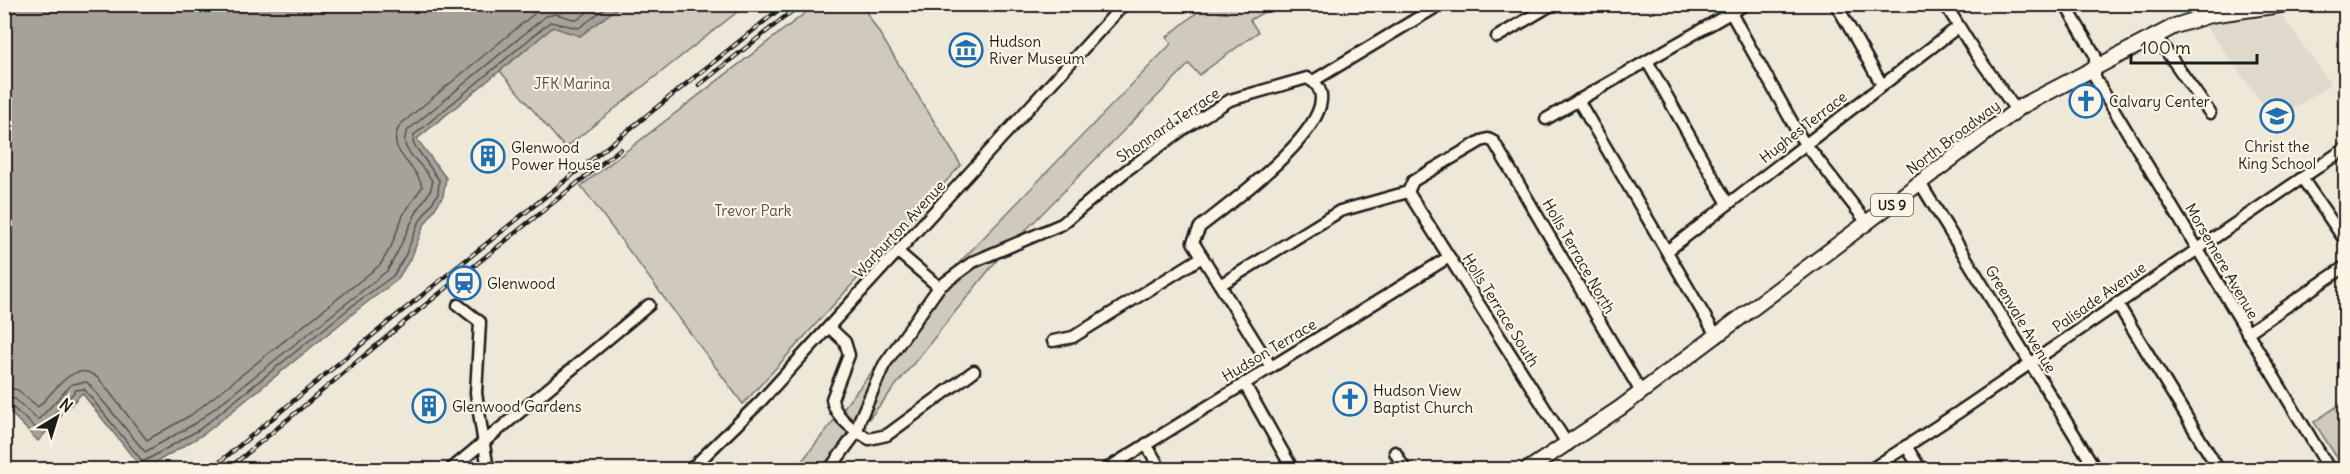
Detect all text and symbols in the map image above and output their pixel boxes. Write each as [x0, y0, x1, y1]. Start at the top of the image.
scale bar [2131, 27, 2257, 65]
museum icon: Hudson River Museum [948, 32, 984, 68]
place label: Hudson River Museum [989, 32, 1085, 68]
text: 100 m [2140, 36, 2191, 59]
park label: JFK Marina [534, 74, 611, 93]
street label: Shonnard Terrace [1113, 83, 1223, 167]
church icon: Calvary Center [2068, 83, 2104, 119]
street label: Hughes Terrace [1755, 87, 1851, 167]
place label: Calvary Center [2109, 92, 2210, 111]
street label: North Broadway [1902, 96, 2004, 178]
school or university icon: Christ the King School [2259, 98, 2295, 134]
place label: Christ the King School [2238, 137, 2316, 173]
building icon: Glenwood Power House [470, 138, 506, 174]
place label: Glenwood Power House [511, 138, 601, 174]
street label: Warburton Avenue [849, 176, 949, 282]
road number: US 9 [1871, 194, 1913, 216]
street label: Holls Terrace North [1538, 195, 1620, 317]
street label: Morsemere Avenue [2181, 200, 2263, 322]
park label: Trevor Park [715, 201, 792, 220]
street label: Holls Terrace South [1458, 250, 1544, 370]
street label: Palisade Avenue [2049, 258, 2149, 336]
street label: Greenvale Avenue [1981, 262, 2061, 376]
station icon: Glenwood [446, 265, 482, 301]
place label: Glenwood [487, 274, 556, 293]
street label: Hudson Terrace [1218, 314, 1320, 386]
church icon: Hudson View Baptist Church [1332, 381, 1368, 417]
place label: Hudson View Baptist Church [1373, 381, 1474, 417]
north arrow [27, 387, 87, 447]
building icon: Glenwood Gardens [411, 388, 447, 424]
text: N [56, 394, 77, 416]
place label: Glenwood Gardens [452, 397, 582, 416]

